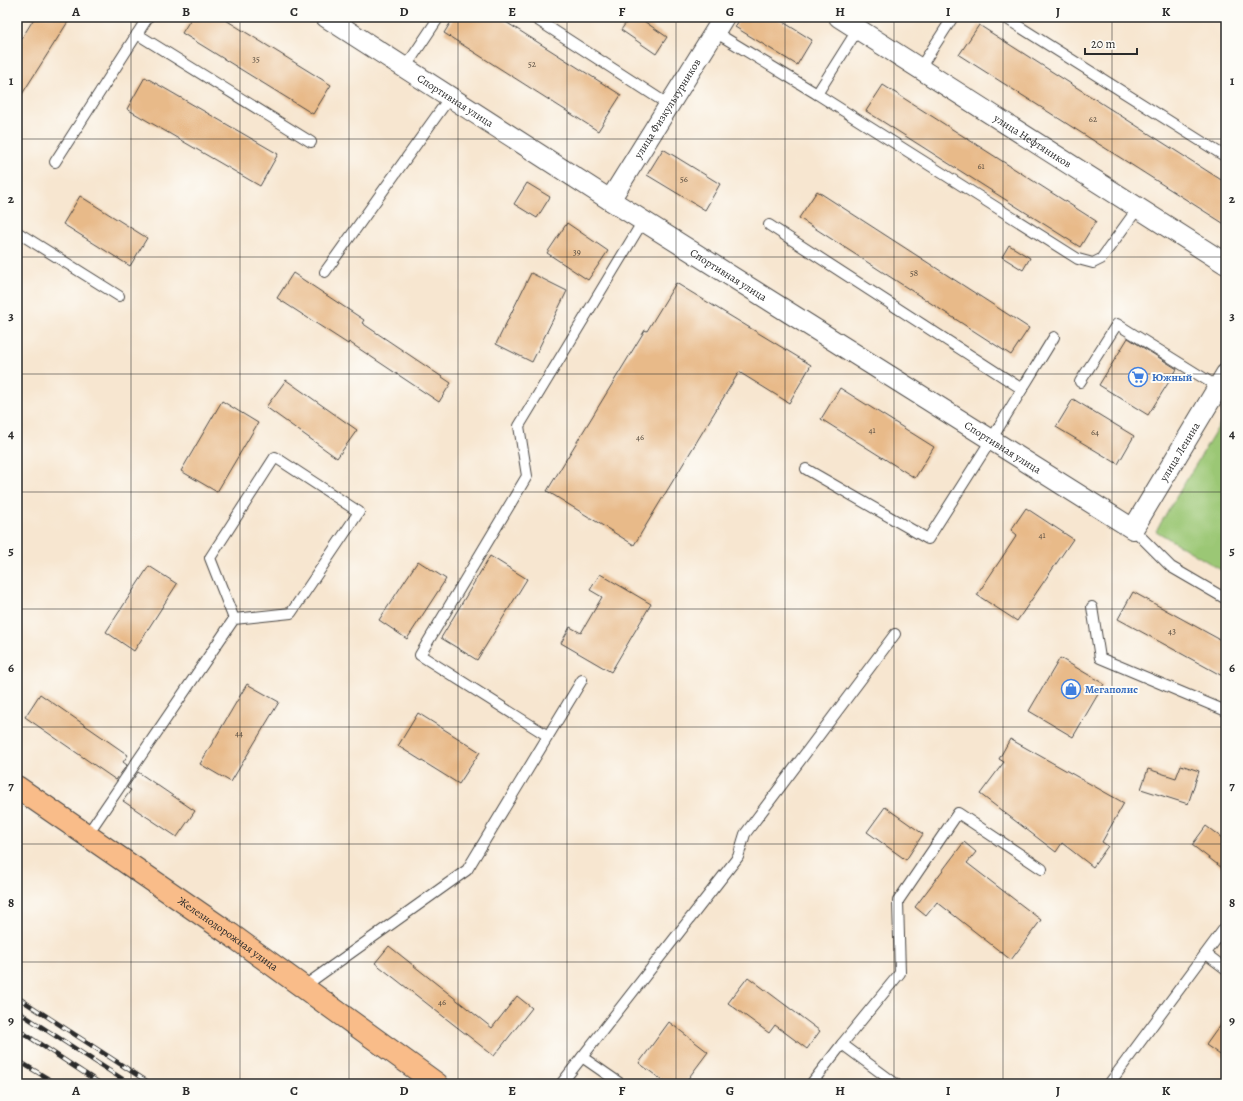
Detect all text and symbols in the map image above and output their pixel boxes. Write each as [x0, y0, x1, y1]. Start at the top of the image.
text: A [71, 3, 81, 20]
text: B [182, 3, 190, 20]
text: C [290, 3, 298, 20]
text: D [399, 3, 409, 20]
text: E [508, 3, 516, 20]
text: F [619, 3, 626, 20]
text: G [726, 3, 734, 20]
text: H [835, 3, 845, 20]
text: I [946, 3, 951, 20]
text: J [1056, 3, 1060, 20]
text: K [1162, 3, 1171, 20]
scale bar [1085, 30, 1137, 56]
text: 20 m [1091, 36, 1115, 52]
house number: 35 [252, 53, 260, 65]
street label: улица Физкультурников [630, 56, 704, 162]
house number: 52 [528, 58, 537, 70]
street label: Спортивная улица [414, 70, 497, 131]
text: 1 [9, 72, 14, 89]
text: 1 [1230, 72, 1235, 89]
street label: улица Нефтяников [990, 110, 1075, 171]
house number: 62 [1089, 113, 1098, 125]
house number: 61 [977, 160, 985, 172]
house number: 56 [680, 173, 688, 185]
text: 2 [8, 190, 15, 207]
text: 2 [1229, 190, 1236, 207]
street label: Спортивная улица [687, 245, 771, 305]
house number: 39 [573, 246, 581, 258]
house number: 58 [910, 267, 918, 279]
text: 3 [8, 307, 14, 324]
text: 3 [1229, 307, 1235, 324]
supermarket icon: Южный [1127, 366, 1149, 388]
place label: Южный [1152, 370, 1193, 385]
street label: Спортивная улица [962, 417, 1045, 477]
street label: улица Ленина [1155, 418, 1203, 485]
house number: 41 [868, 424, 876, 436]
text: 4 [8, 425, 14, 442]
text: 4 [1229, 425, 1235, 442]
house number: 64 [1091, 426, 1099, 438]
house number: 46 [636, 431, 644, 443]
house number: 41 [1038, 529, 1046, 541]
text: 5 [8, 542, 14, 559]
text: 5 [1229, 542, 1235, 559]
house number: 43 [1168, 625, 1176, 637]
text: 6 [8, 659, 14, 676]
text: 6 [1229, 659, 1235, 676]
shop icon: Мегаполис [1060, 678, 1082, 700]
place label: Мегаполис [1085, 682, 1138, 697]
house number: 44 [235, 727, 243, 739]
text: 7 [8, 777, 14, 794]
text: 7 [1229, 777, 1235, 794]
street label: Железнодорожная улица [175, 893, 282, 975]
text: 8 [8, 894, 14, 911]
text: 8 [1229, 894, 1235, 911]
house number: 46 [438, 996, 446, 1008]
text: 9 [8, 1012, 14, 1029]
text: 9 [1229, 1012, 1235, 1029]
text: A [71, 1082, 81, 1099]
text: B [182, 1082, 190, 1099]
text: C [290, 1082, 298, 1099]
text: D [399, 1082, 409, 1099]
text: E [508, 1082, 516, 1099]
text: F [619, 1082, 626, 1099]
text: G [726, 1082, 734, 1099]
text: H [835, 1082, 845, 1099]
text: I [946, 1082, 951, 1099]
text: J [1056, 1082, 1060, 1099]
text: K [1162, 1082, 1171, 1099]

